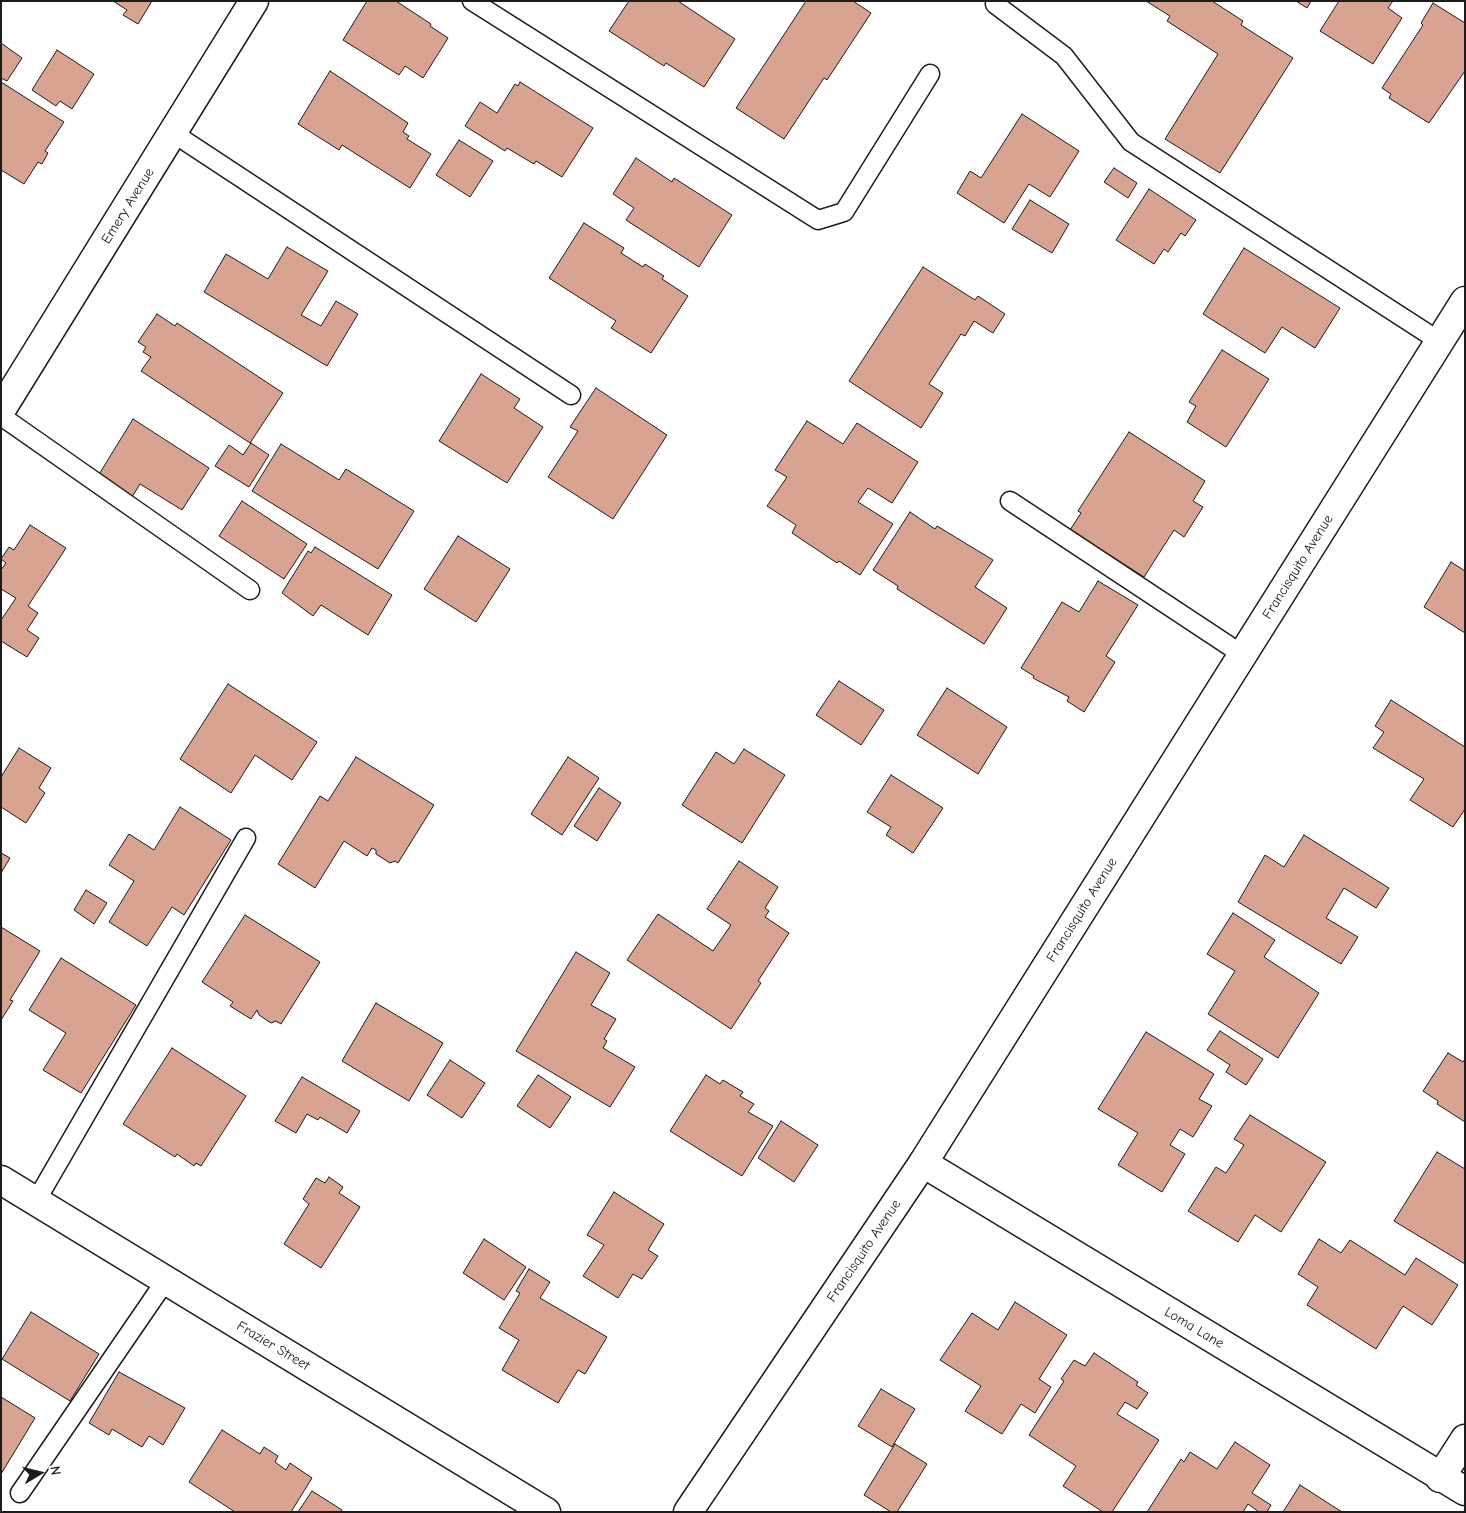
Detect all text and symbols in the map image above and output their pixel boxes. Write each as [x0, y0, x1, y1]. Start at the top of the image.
street label: Emery Avenue [98, 165, 158, 247]
street label: Francisquito Avenue [1259, 512, 1337, 622]
street label: Francisquito Avenue [1043, 855, 1121, 965]
street label: Francisquito Avenue [824, 1197, 904, 1305]
street label: Loma Lane [1161, 1304, 1227, 1352]
street label: Frazier Street [233, 1318, 313, 1374]
north arrow [15, 1448, 65, 1498]
text: N [46, 1465, 64, 1476]

